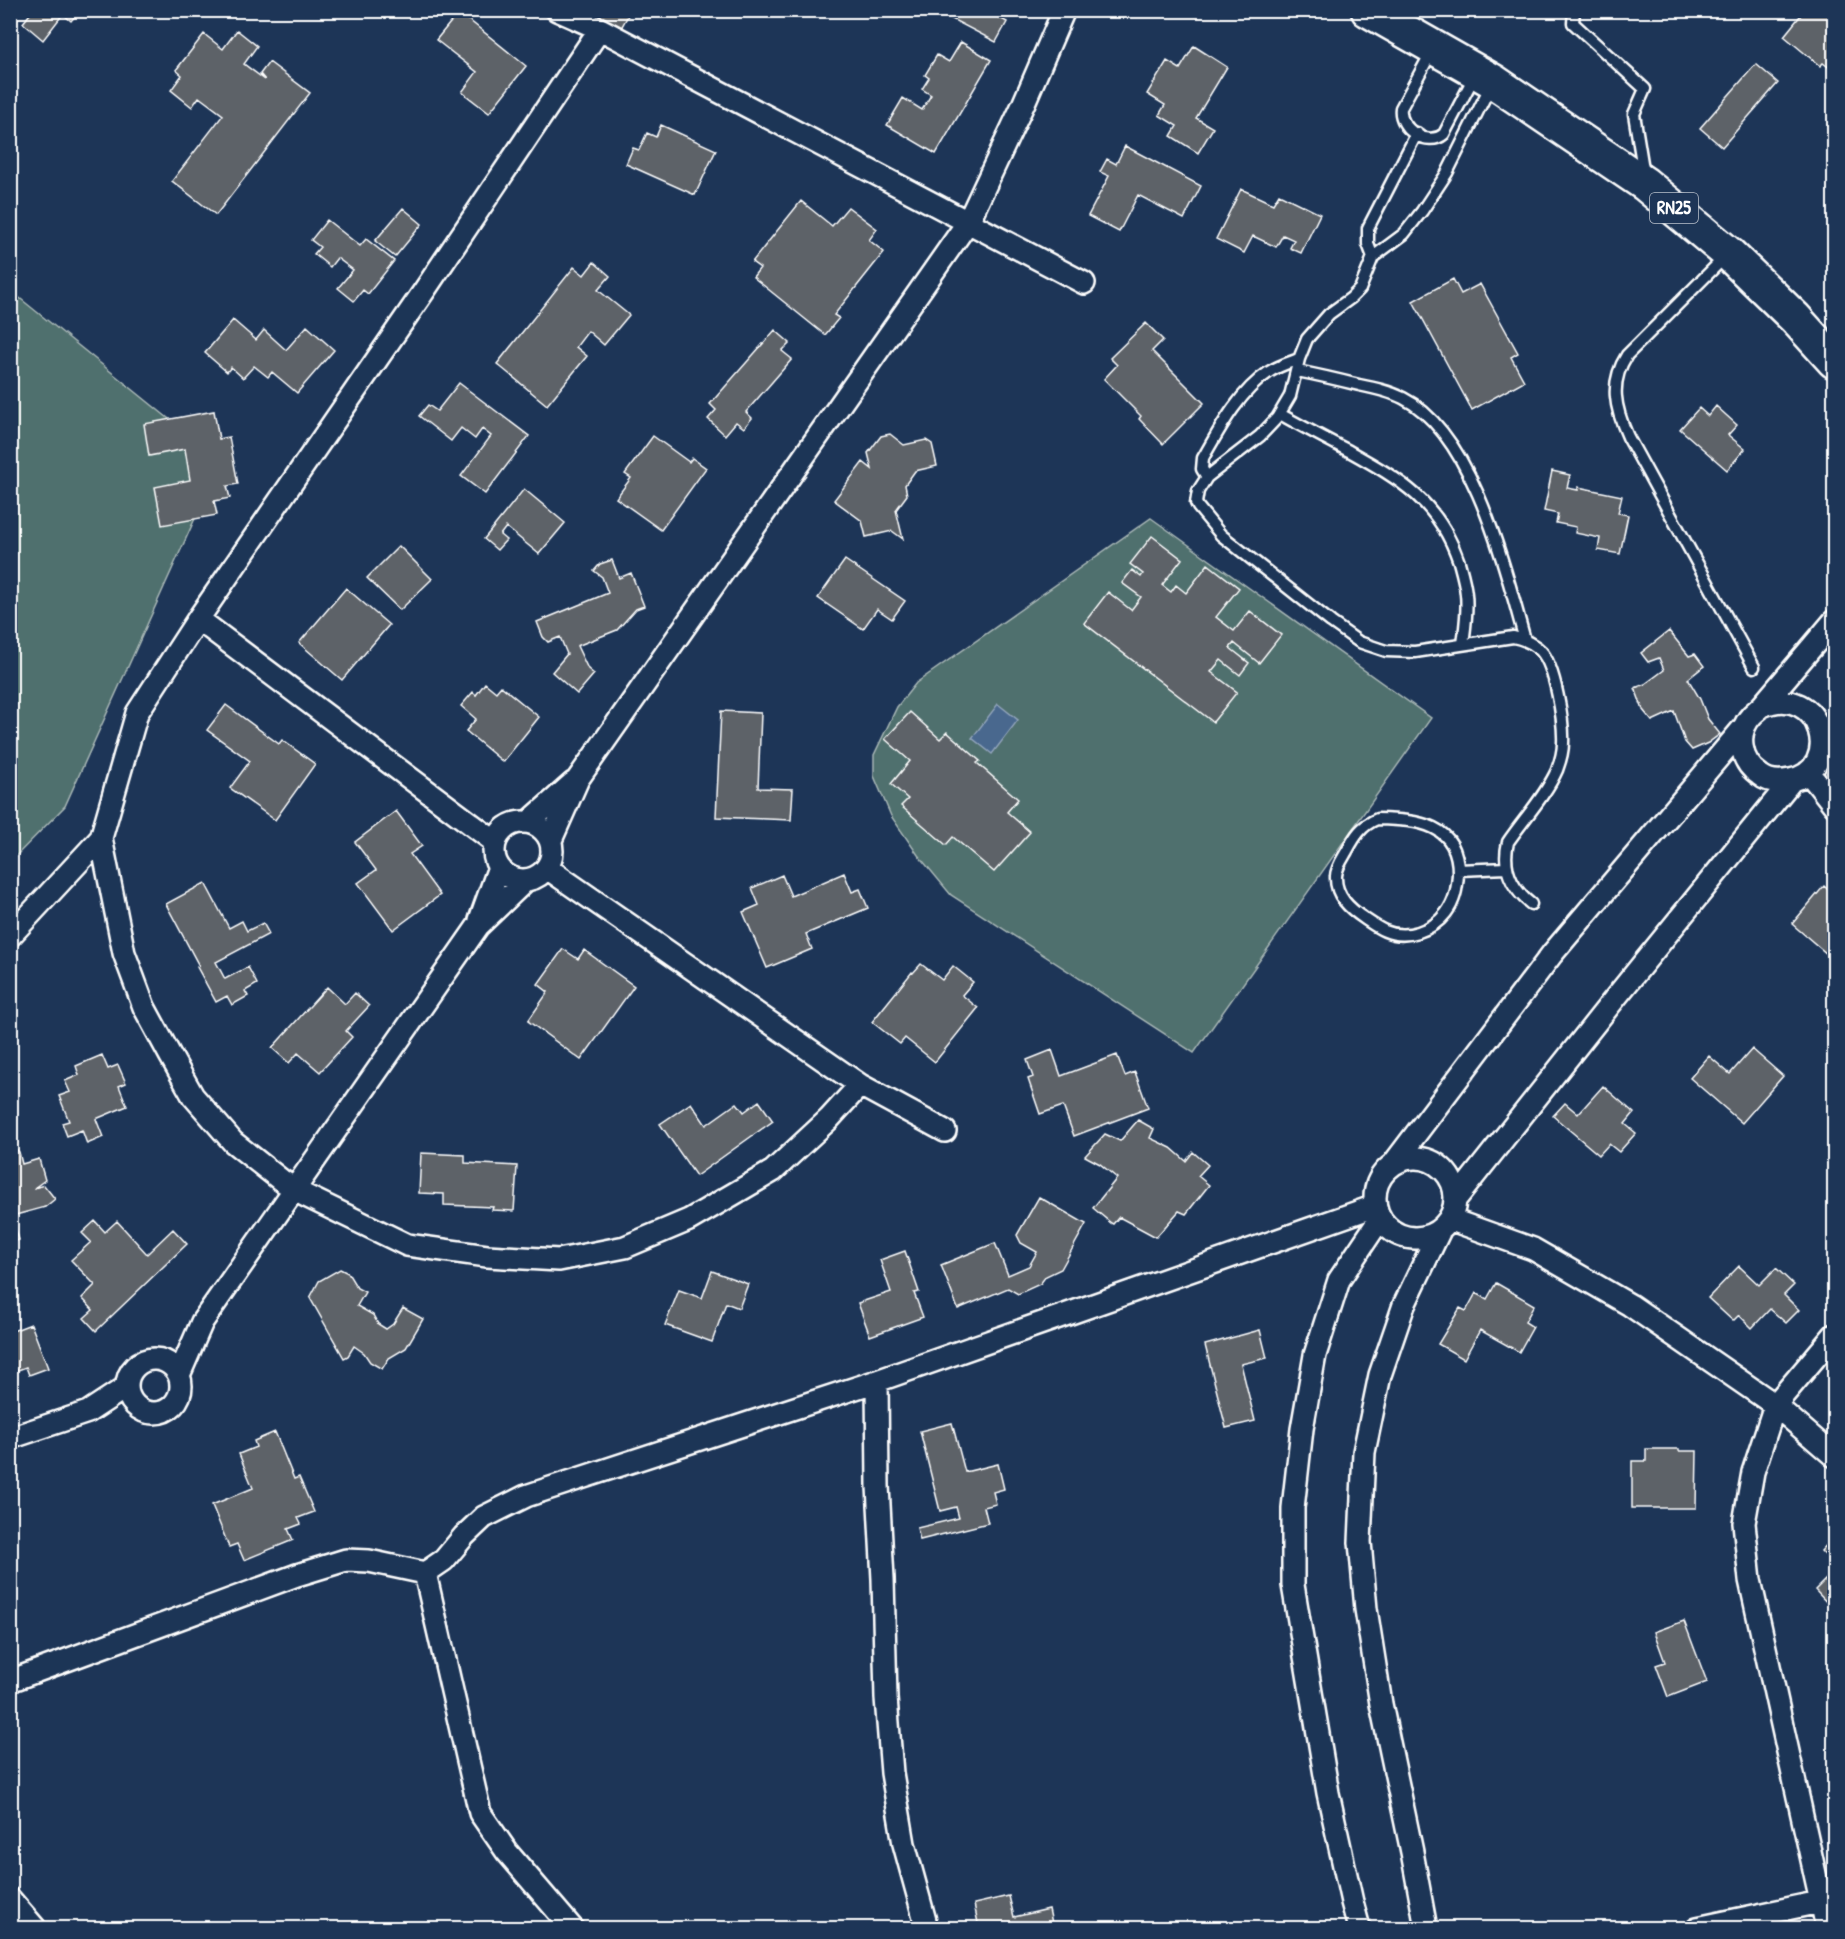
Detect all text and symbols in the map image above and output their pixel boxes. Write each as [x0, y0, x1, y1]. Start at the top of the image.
road number: RN25 [1650, 193, 1698, 223]

